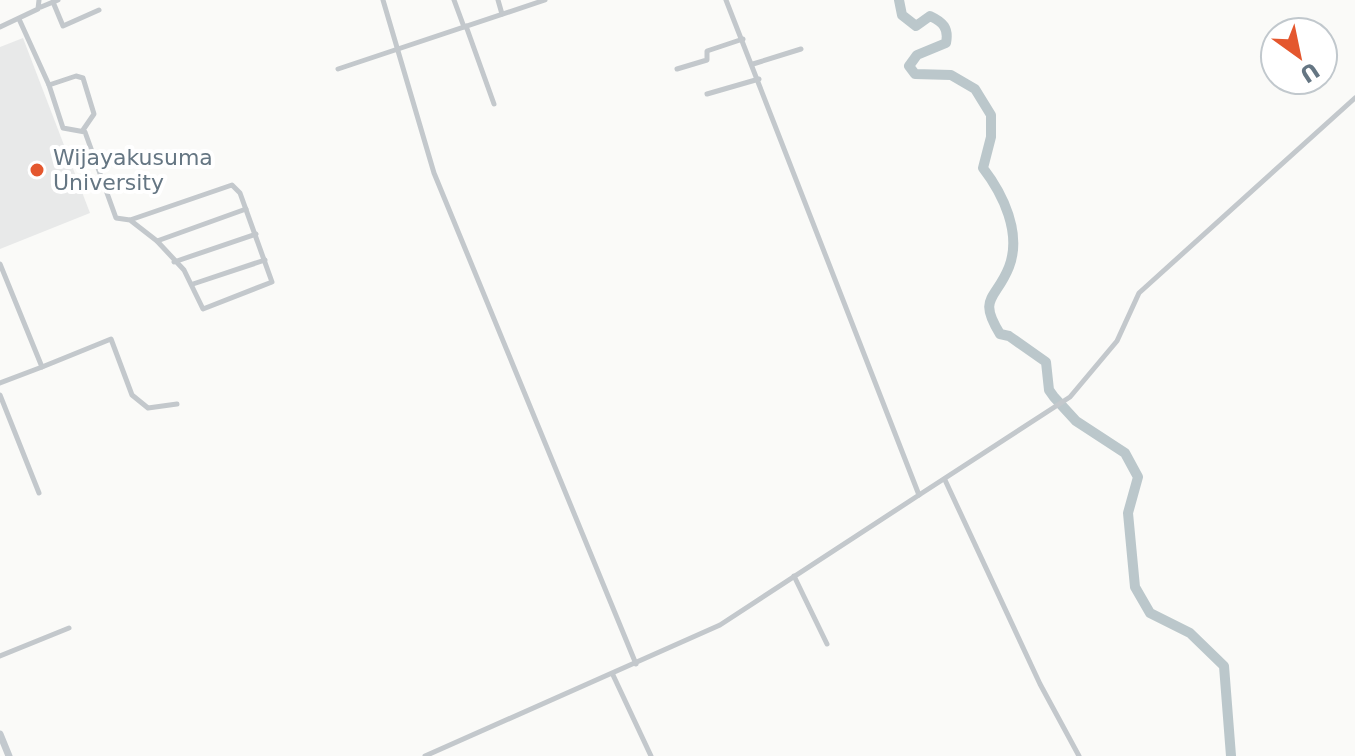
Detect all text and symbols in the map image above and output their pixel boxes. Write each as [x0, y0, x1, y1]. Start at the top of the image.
north arrow [1259, 16, 1339, 96]
text: U [1295, 57, 1324, 88]
place label: Wijayakusuma University [53, 145, 213, 195]
marker: Wijayakusuma University [28, 161, 46, 179]

